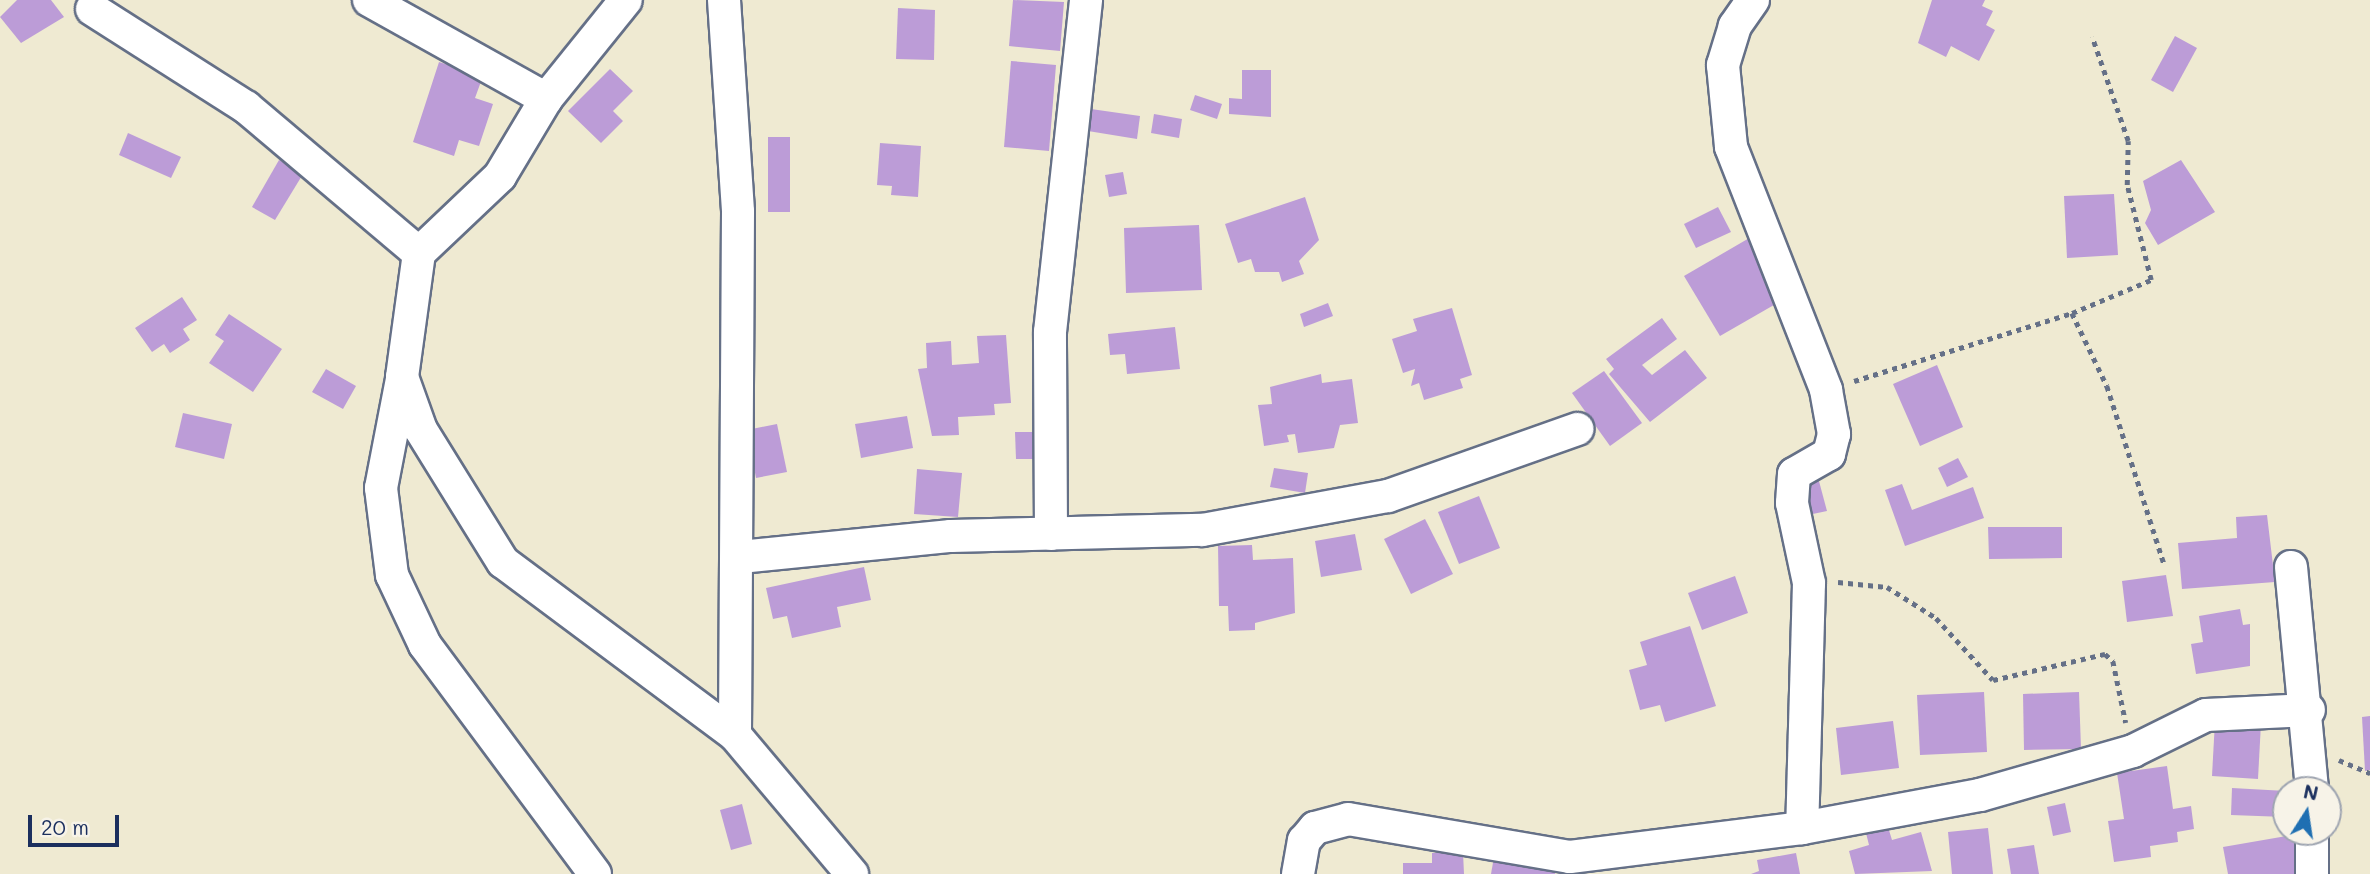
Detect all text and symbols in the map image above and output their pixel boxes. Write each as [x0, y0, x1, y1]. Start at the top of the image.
north arrow [2272, 776, 2342, 846]
text: N [2301, 778, 2321, 806]
scale bar [32, 800, 122, 844]
text: 20 m [41, 813, 89, 840]

